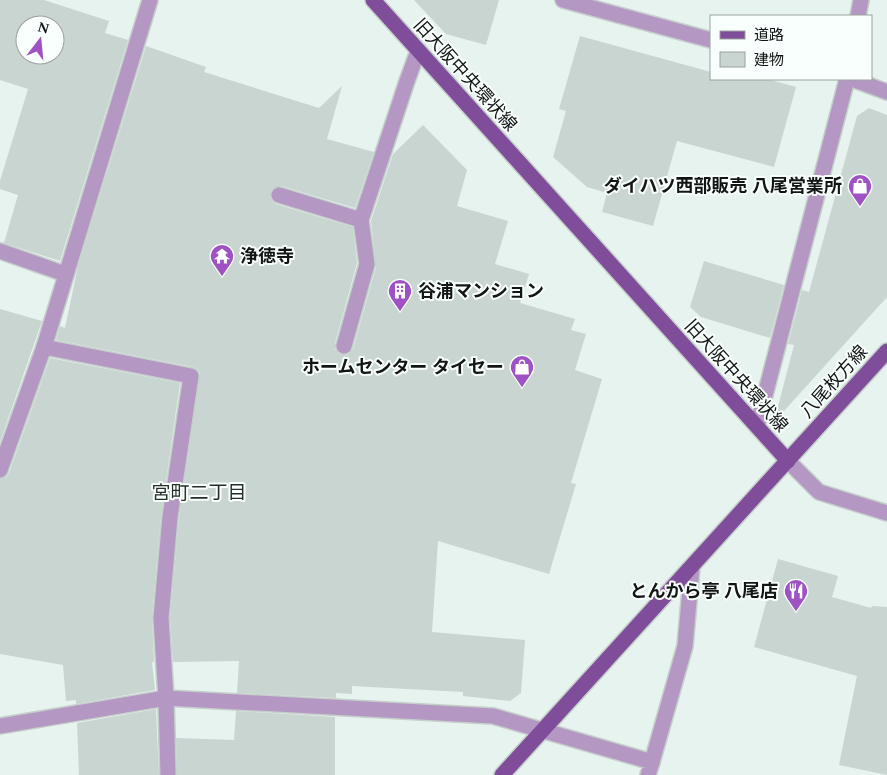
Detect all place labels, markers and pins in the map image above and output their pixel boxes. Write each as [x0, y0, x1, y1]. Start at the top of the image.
place label: ダイハツ西部販売 八尾営業所 [604, 173, 842, 200]
shop icon: ダイハツ西部販売 八尾営業所 [847, 173, 873, 207]
temple icon: 浄徳寺 [209, 243, 235, 277]
place label: 浄徳寺 [240, 243, 294, 270]
building icon: 谷浦マンション [387, 278, 413, 312]
place label: 谷浦マンション [418, 278, 544, 305]
place label: ホームセンター タイセー [302, 354, 504, 381]
shop icon: ホームセンター タイセー [509, 354, 535, 388]
place label: とんから亭 八尾店 [630, 578, 778, 605]
restaurant icon: とんから亭 八尾店 [783, 578, 809, 612]

